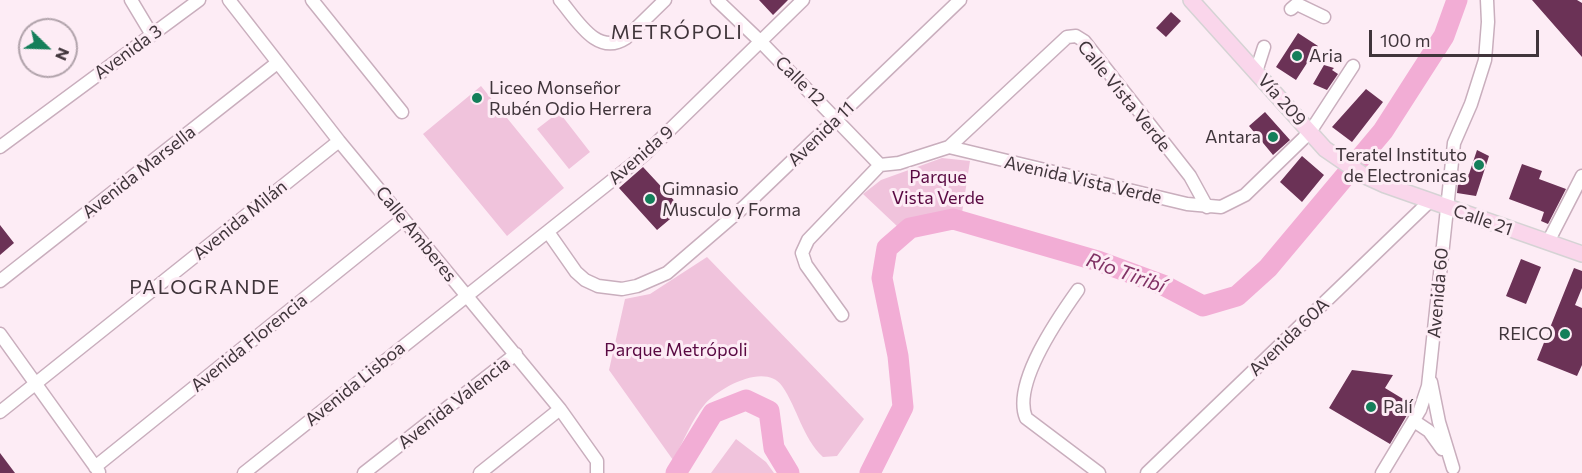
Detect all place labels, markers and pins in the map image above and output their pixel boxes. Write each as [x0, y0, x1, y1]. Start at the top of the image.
place label: Aria [1309, 45, 1343, 67]
marker: Aria [1290, 49, 1304, 63]
place label: Liceo Monseñor Rubén Odio Herrera [489, 77, 652, 119]
marker: Liceo Monseñor Rubén Odio Herrera [470, 91, 484, 105]
place label: Antara [1205, 126, 1261, 148]
marker: Antara [1266, 130, 1280, 144]
place label: Teratel Instituto de Electronicas [1335, 144, 1467, 186]
marker: Teratel Instituto de Electronicas [1472, 158, 1486, 172]
place label: Gimnasio Musculo y Forma [662, 178, 801, 220]
marker: Gimnasio Musculo y Forma [643, 192, 657, 206]
place label: REICO [1498, 323, 1553, 345]
marker: REICO [1558, 327, 1572, 341]
place label: Palí [1383, 396, 1413, 418]
marker: Palí [1364, 400, 1378, 414]

